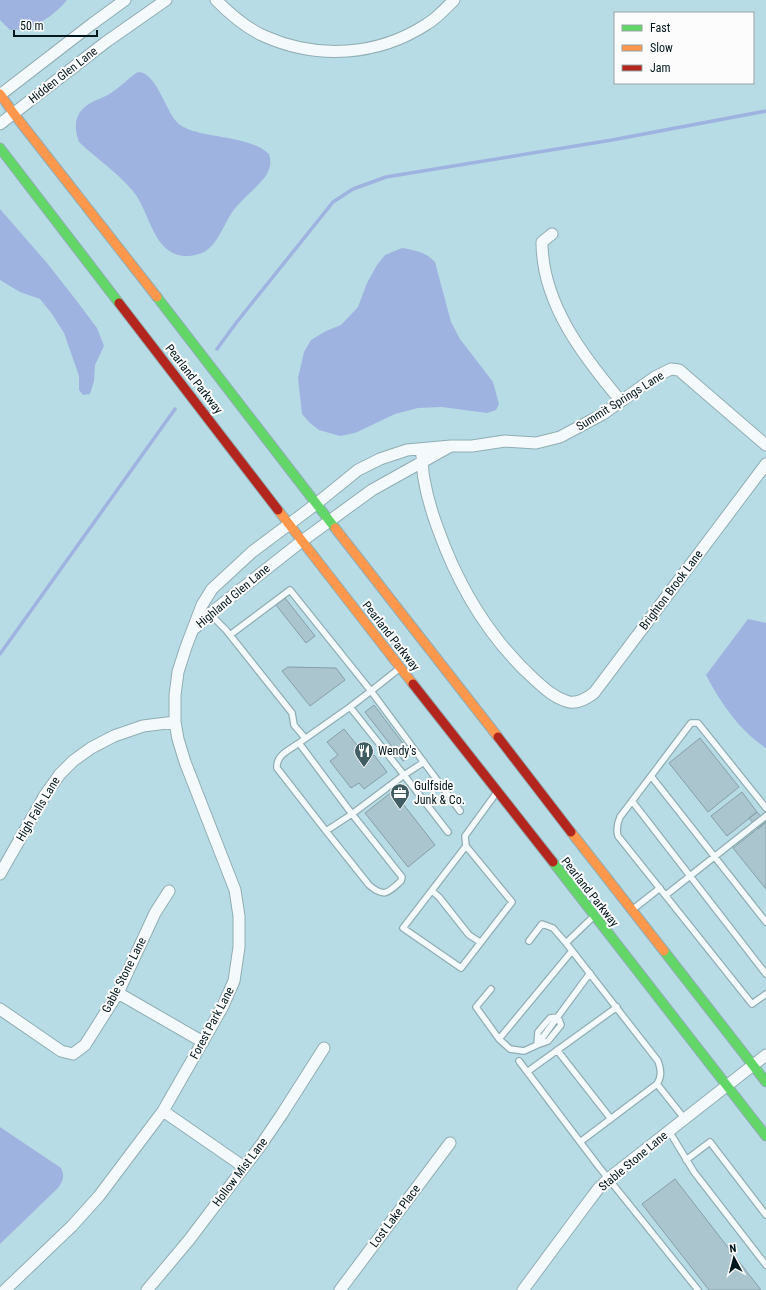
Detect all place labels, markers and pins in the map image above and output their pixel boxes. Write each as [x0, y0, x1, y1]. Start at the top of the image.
restaurant icon: Wendy's [353, 740, 375, 768]
place label: Wendy's [378, 744, 417, 758]
place label: Gulfside Junk & Co. [414, 779, 465, 807]
office icon: Gulfside Junk & Co. [389, 782, 411, 810]

